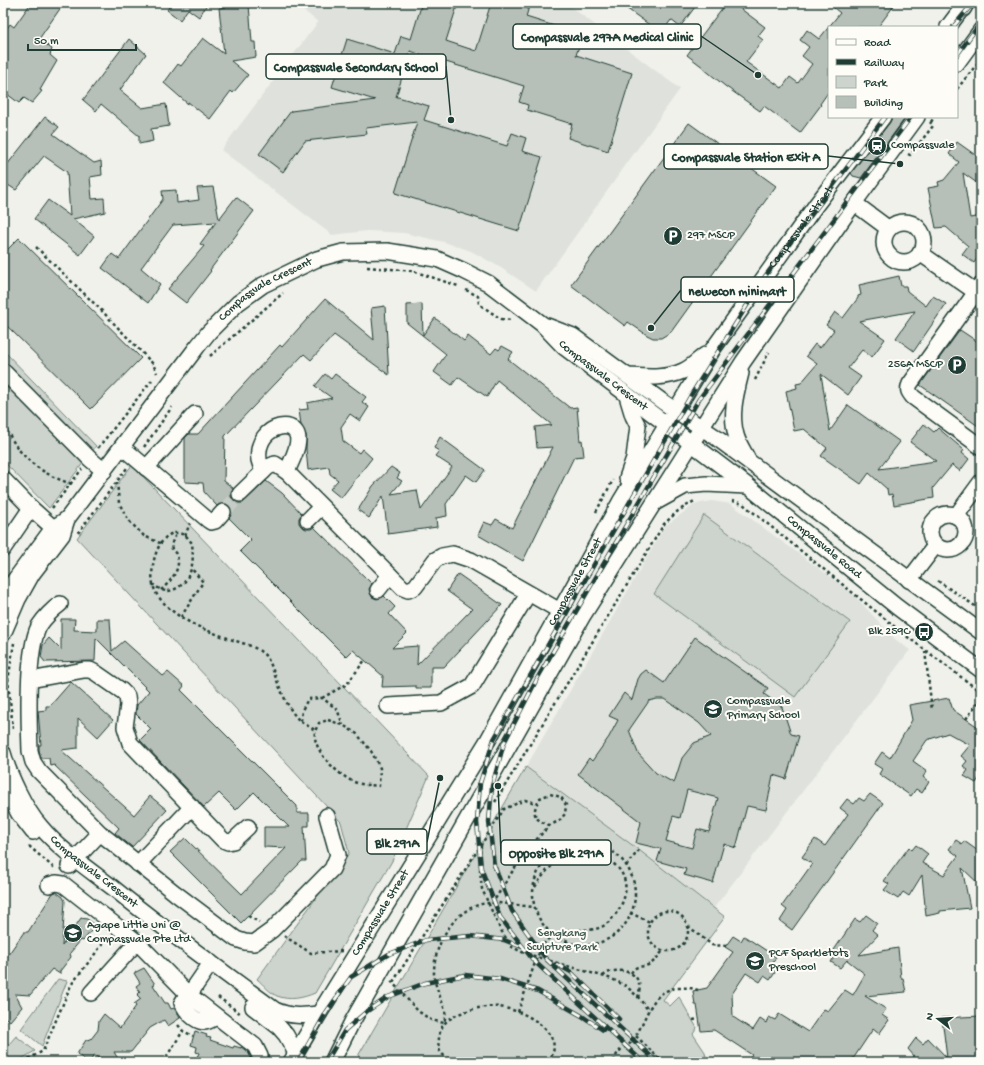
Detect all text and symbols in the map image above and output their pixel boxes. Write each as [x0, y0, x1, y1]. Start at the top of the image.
callout: Compassvale 297A Medical Clinic [513, 24, 701, 49]
scale bar [28, 26, 136, 52]
legend [828, 26, 958, 118]
text: Compassvale 297A Medical Clinic [520, 31, 695, 47]
text: 50 m [34, 35, 59, 49]
text: Road [864, 37, 891, 51]
callout: Compassvale Secondary School [266, 54, 446, 79]
text: Railway [864, 57, 904, 71]
text: Compassvale Secondary School [273, 61, 438, 77]
text: Park [863, 77, 889, 91]
text: Building [863, 97, 903, 111]
station icon: Compassvale [866, 135, 888, 157]
place label: Compassvale [891, 139, 955, 153]
callout: Compassvale Station Exit A [664, 144, 828, 169]
text: Compassvale Station Exit A [671, 151, 821, 167]
street label: Compassvale Street [766, 184, 837, 272]
parking icon: 297 MSCP [662, 225, 684, 247]
place label: 297 MSCP [687, 229, 735, 243]
street label: Compassvale Crescent [216, 255, 316, 325]
callout: newecon minimart [681, 277, 794, 302]
text: newecon minimart [688, 285, 787, 300]
street label: Compassvale Crescent [555, 338, 651, 415]
parking icon: 256A MSCP [946, 354, 968, 376]
place label: 256A MSCP [888, 358, 943, 372]
street label: Compassvale Road [783, 513, 865, 583]
street label: Compassvale Street [546, 535, 606, 629]
bus stop icon: Blk 259C [913, 621, 935, 643]
place label: Blk 259C [867, 625, 911, 639]
place label: Compassvale Primary School [726, 695, 800, 723]
school or university icon: Compassvale Primary School [702, 698, 724, 720]
callout: Blk 291A [367, 829, 427, 854]
street label: Compassvale Crescent [46, 833, 141, 912]
text: Blk 291A [374, 837, 420, 852]
callout: Opposite Blk 291A [501, 840, 611, 865]
text: Opposite Blk 291A [509, 847, 604, 863]
street label: Compassvale Street [349, 867, 414, 959]
place label: Agape Little Uni @ Compassvale Pte Ltd [87, 919, 191, 947]
school or university icon: Agape Little Uni @ Compassvale Pte Ltd [62, 922, 84, 944]
park label: Sengkang Sculpture Park [527, 927, 599, 955]
place label: PCF Sparkletots Preschool [768, 947, 849, 975]
school or university icon: PCF Sparkletots Preschool [744, 950, 766, 972]
north arrow [918, 999, 958, 1039]
text: N [924, 1011, 937, 1022]

